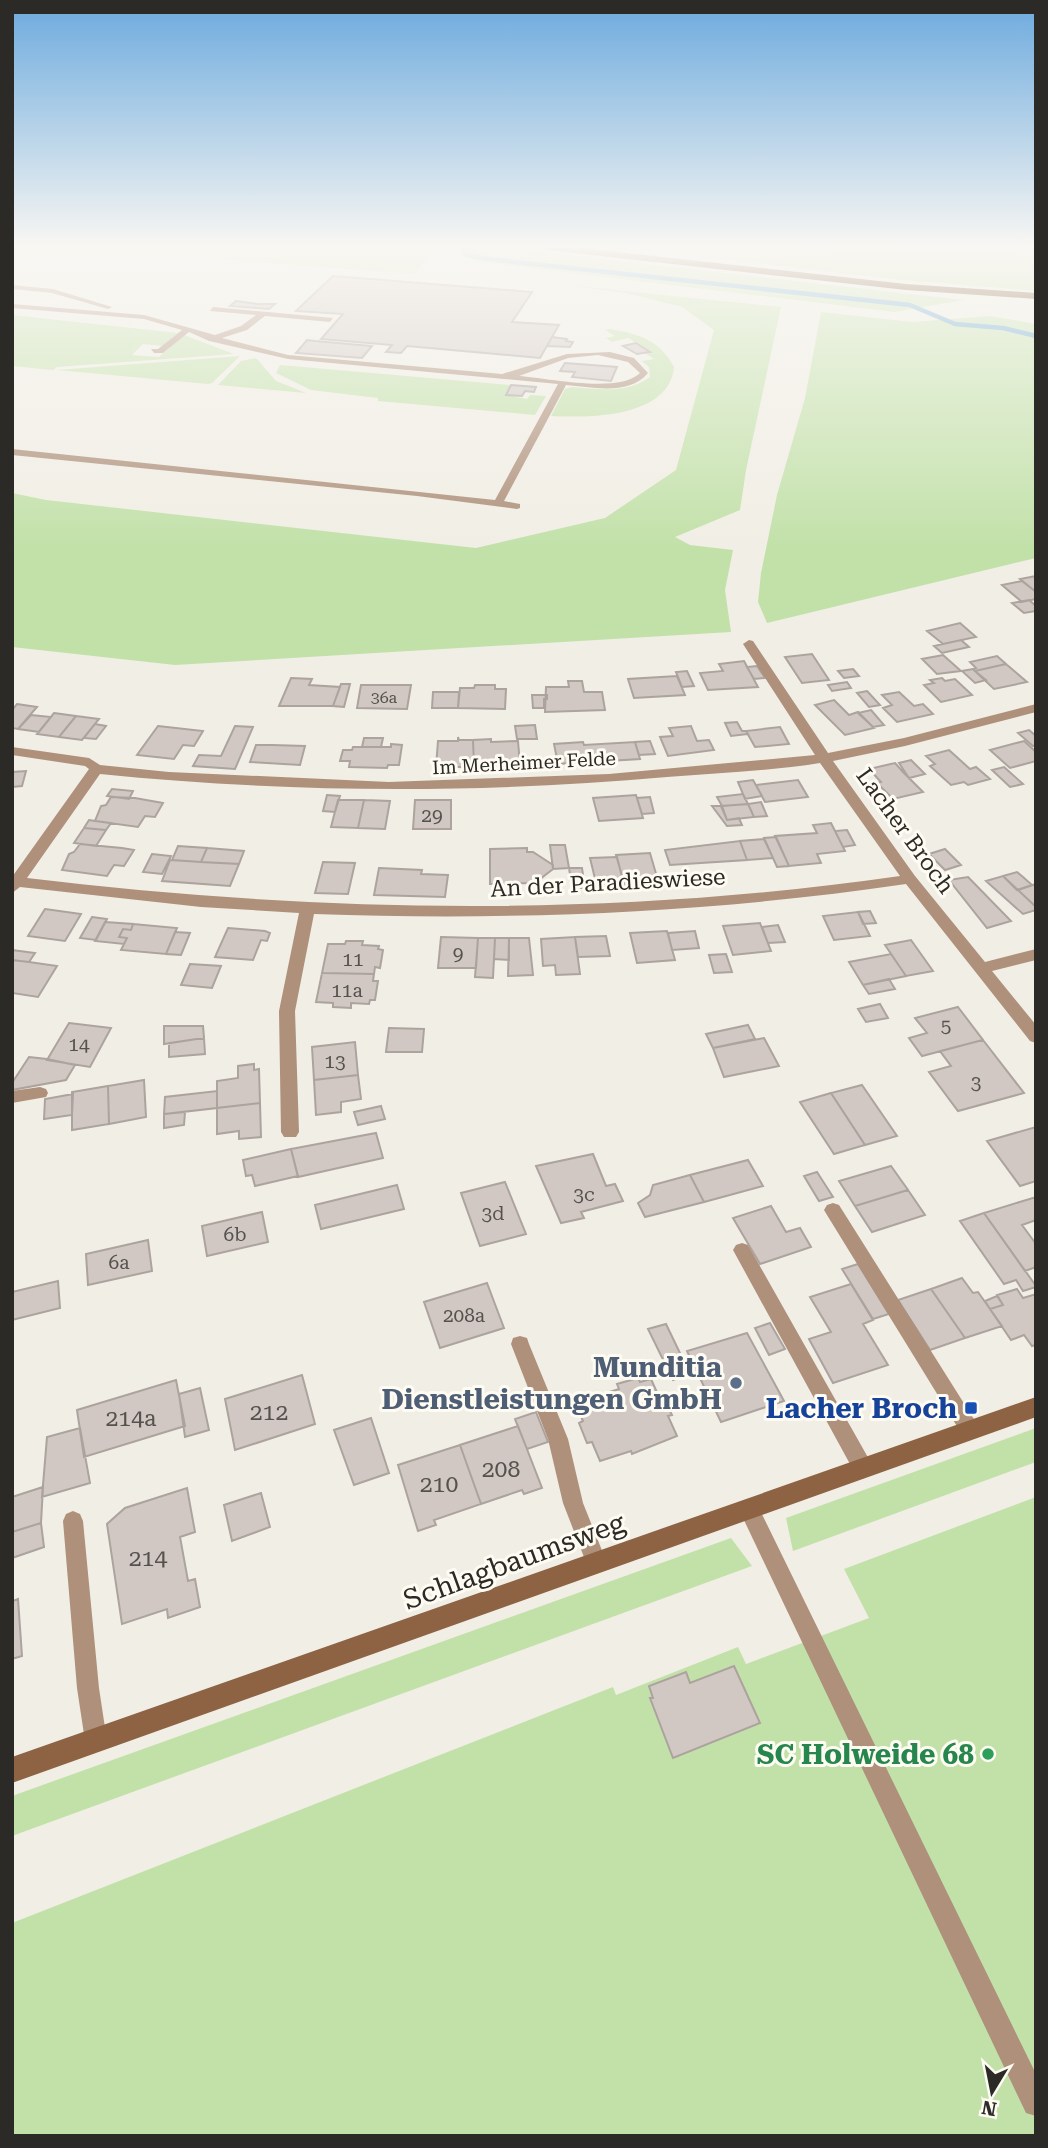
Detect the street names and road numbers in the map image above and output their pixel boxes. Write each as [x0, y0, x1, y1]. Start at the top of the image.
street label: Im Merheimer Felde [432, 747, 616, 779]
street label: Lacher Broch [850, 763, 960, 899]
street label: An der Paradieswiese [490, 863, 726, 903]
street label: Schlagbaumsweg [399, 1506, 630, 1616]

